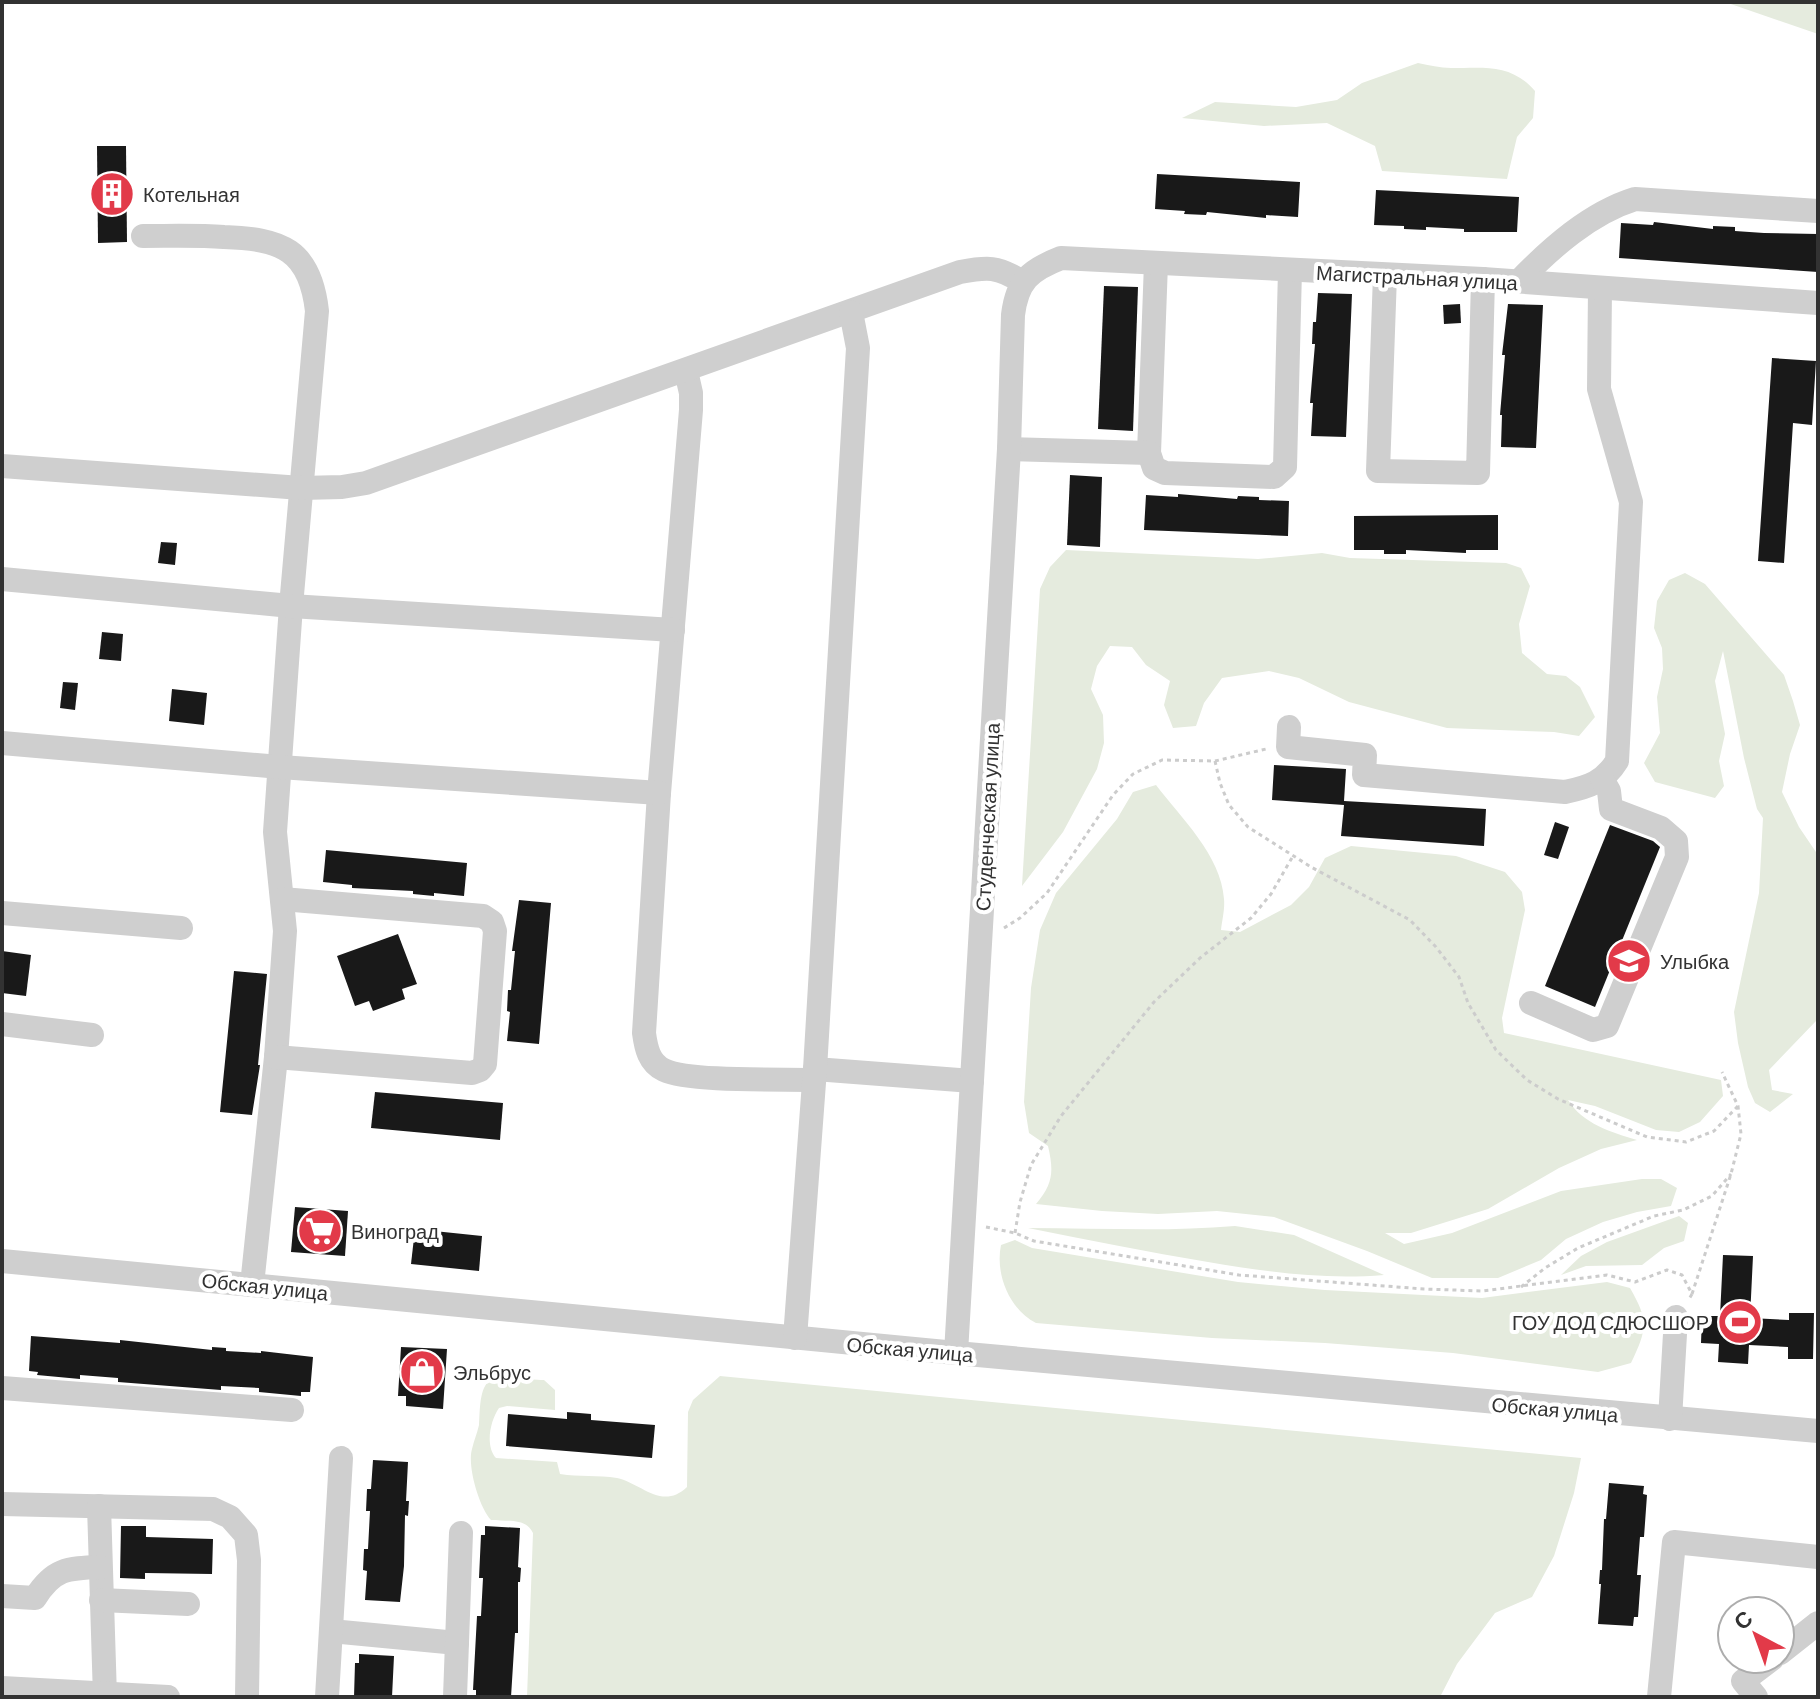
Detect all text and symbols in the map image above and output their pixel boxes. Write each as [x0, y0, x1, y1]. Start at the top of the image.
building icon: Котельная [88, 170, 136, 218]
place label: Котельная [143, 182, 240, 206]
street label: Магистральная улица [1316, 260, 1519, 294]
street label: Студенческая улица [970, 721, 1004, 912]
school or university icon: Улыбка [1605, 937, 1653, 985]
place label: Улыбка [1660, 949, 1730, 973]
supermarket icon: Виноград [296, 1207, 344, 1255]
place label: Виноград [351, 1219, 439, 1243]
street label: Обская улица [201, 1267, 330, 1305]
sports icon: ГОУ ДОД СДЮСШОР [1716, 1298, 1764, 1346]
place label: ГОУ ДОД СДЮСШОР [1512, 1310, 1709, 1334]
street label: Обская улица [846, 1332, 975, 1367]
shop icon: Эльбрус [398, 1348, 446, 1396]
place label: Эльбрус [453, 1360, 531, 1384]
street label: Обская улица [1491, 1392, 1620, 1427]
north arrow [1716, 1595, 1796, 1675]
text: С [1728, 1604, 1757, 1634]

